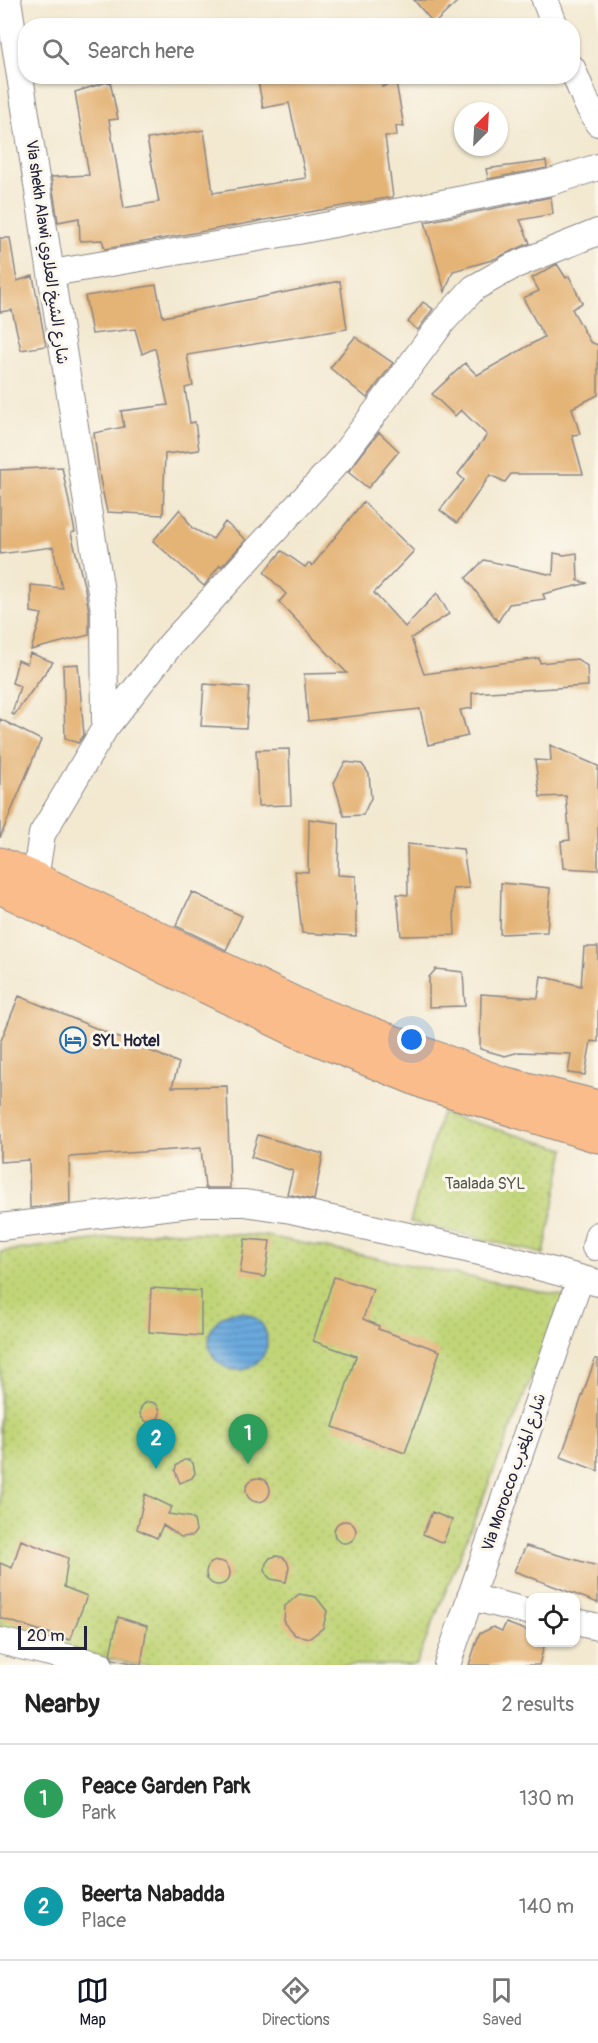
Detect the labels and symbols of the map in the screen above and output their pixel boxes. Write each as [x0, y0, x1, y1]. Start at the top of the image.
north arrow [454, 102, 508, 156]
street label: Via shekh Alawi شارع الشيخ العلاوي [20, 139, 73, 366]
hotel icon: SYL Hotel [58, 1025, 88, 1055]
your location [397, 1025, 426, 1054]
place label: SYL Hotel [92, 1031, 160, 1051]
park label: Taalada SYL [445, 1174, 525, 1194]
street label: Via Morocco شارع المغرب [478, 1391, 551, 1554]
pin: 1 [228, 1414, 268, 1464]
pin: 2 [136, 1420, 176, 1469]
scale bar [18, 1623, 87, 1650]

